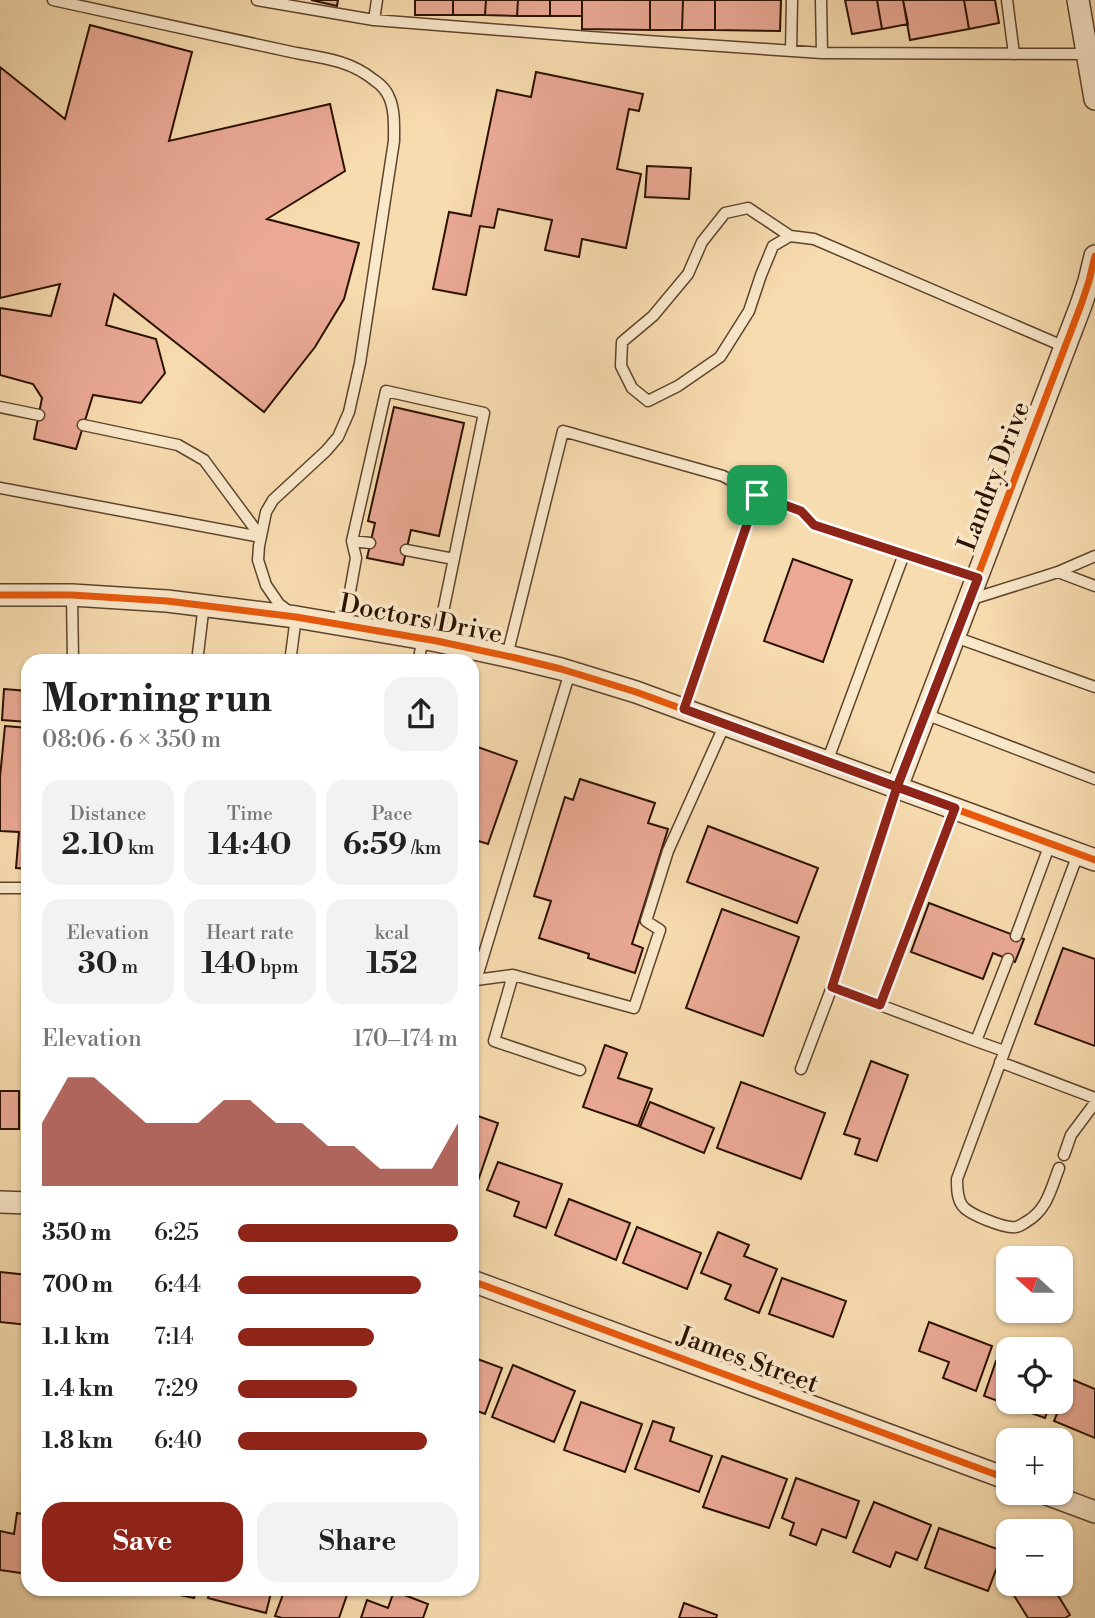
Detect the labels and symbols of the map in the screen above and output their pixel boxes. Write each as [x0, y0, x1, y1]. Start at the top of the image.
street label: Landry Drive [951, 397, 1037, 555]
pin [727, 465, 787, 525]
street label: Doctors Drive [337, 587, 505, 651]
north arrow [996, 1246, 1073, 1323]
street label: James Street [672, 1319, 823, 1400]

